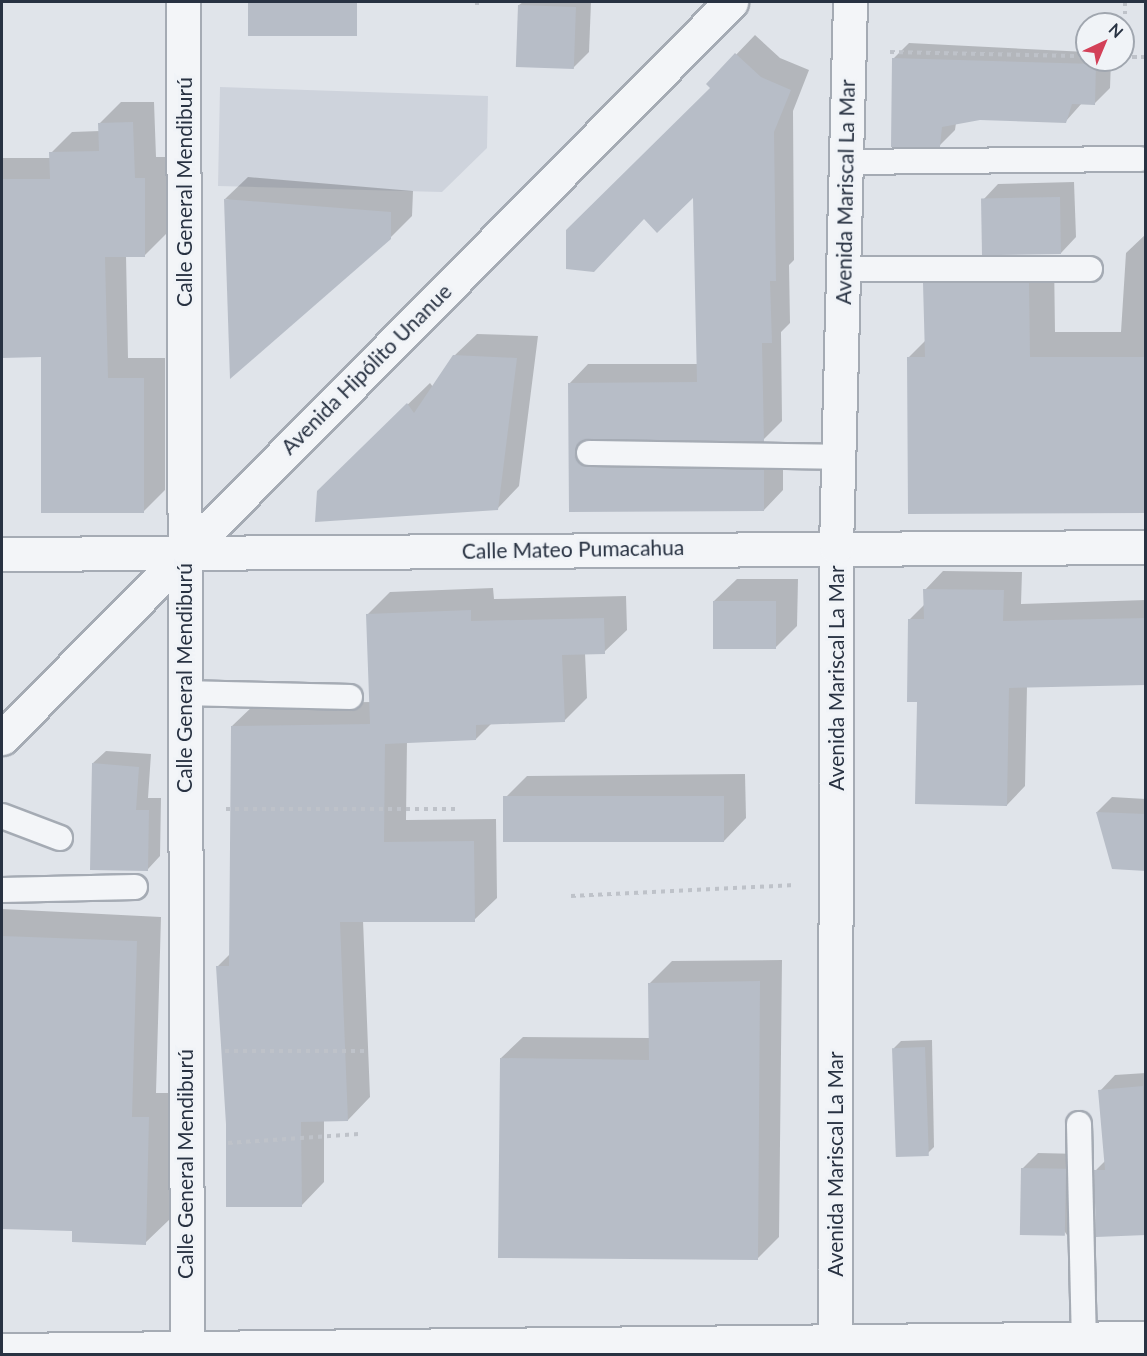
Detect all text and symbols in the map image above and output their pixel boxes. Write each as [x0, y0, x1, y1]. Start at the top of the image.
north arrow [1075, 12, 1135, 72]
text: N [1105, 19, 1127, 41]
street label: Calle General Mendiburú [171, 77, 197, 307]
street label: Avenida Mariscal La Mar [830, 79, 860, 305]
street label: Avenida Hipólito Unanue [276, 279, 456, 459]
street label: Calle Mateo Pumacahua [462, 534, 684, 564]
street label: Calle General Mendiburú [171, 563, 197, 793]
street label: Avenida Mariscal La Mar [823, 565, 849, 791]
street label: Calle General Mendiburú [172, 1049, 198, 1279]
street label: Avenida Mariscal La Mar [822, 1051, 848, 1277]

